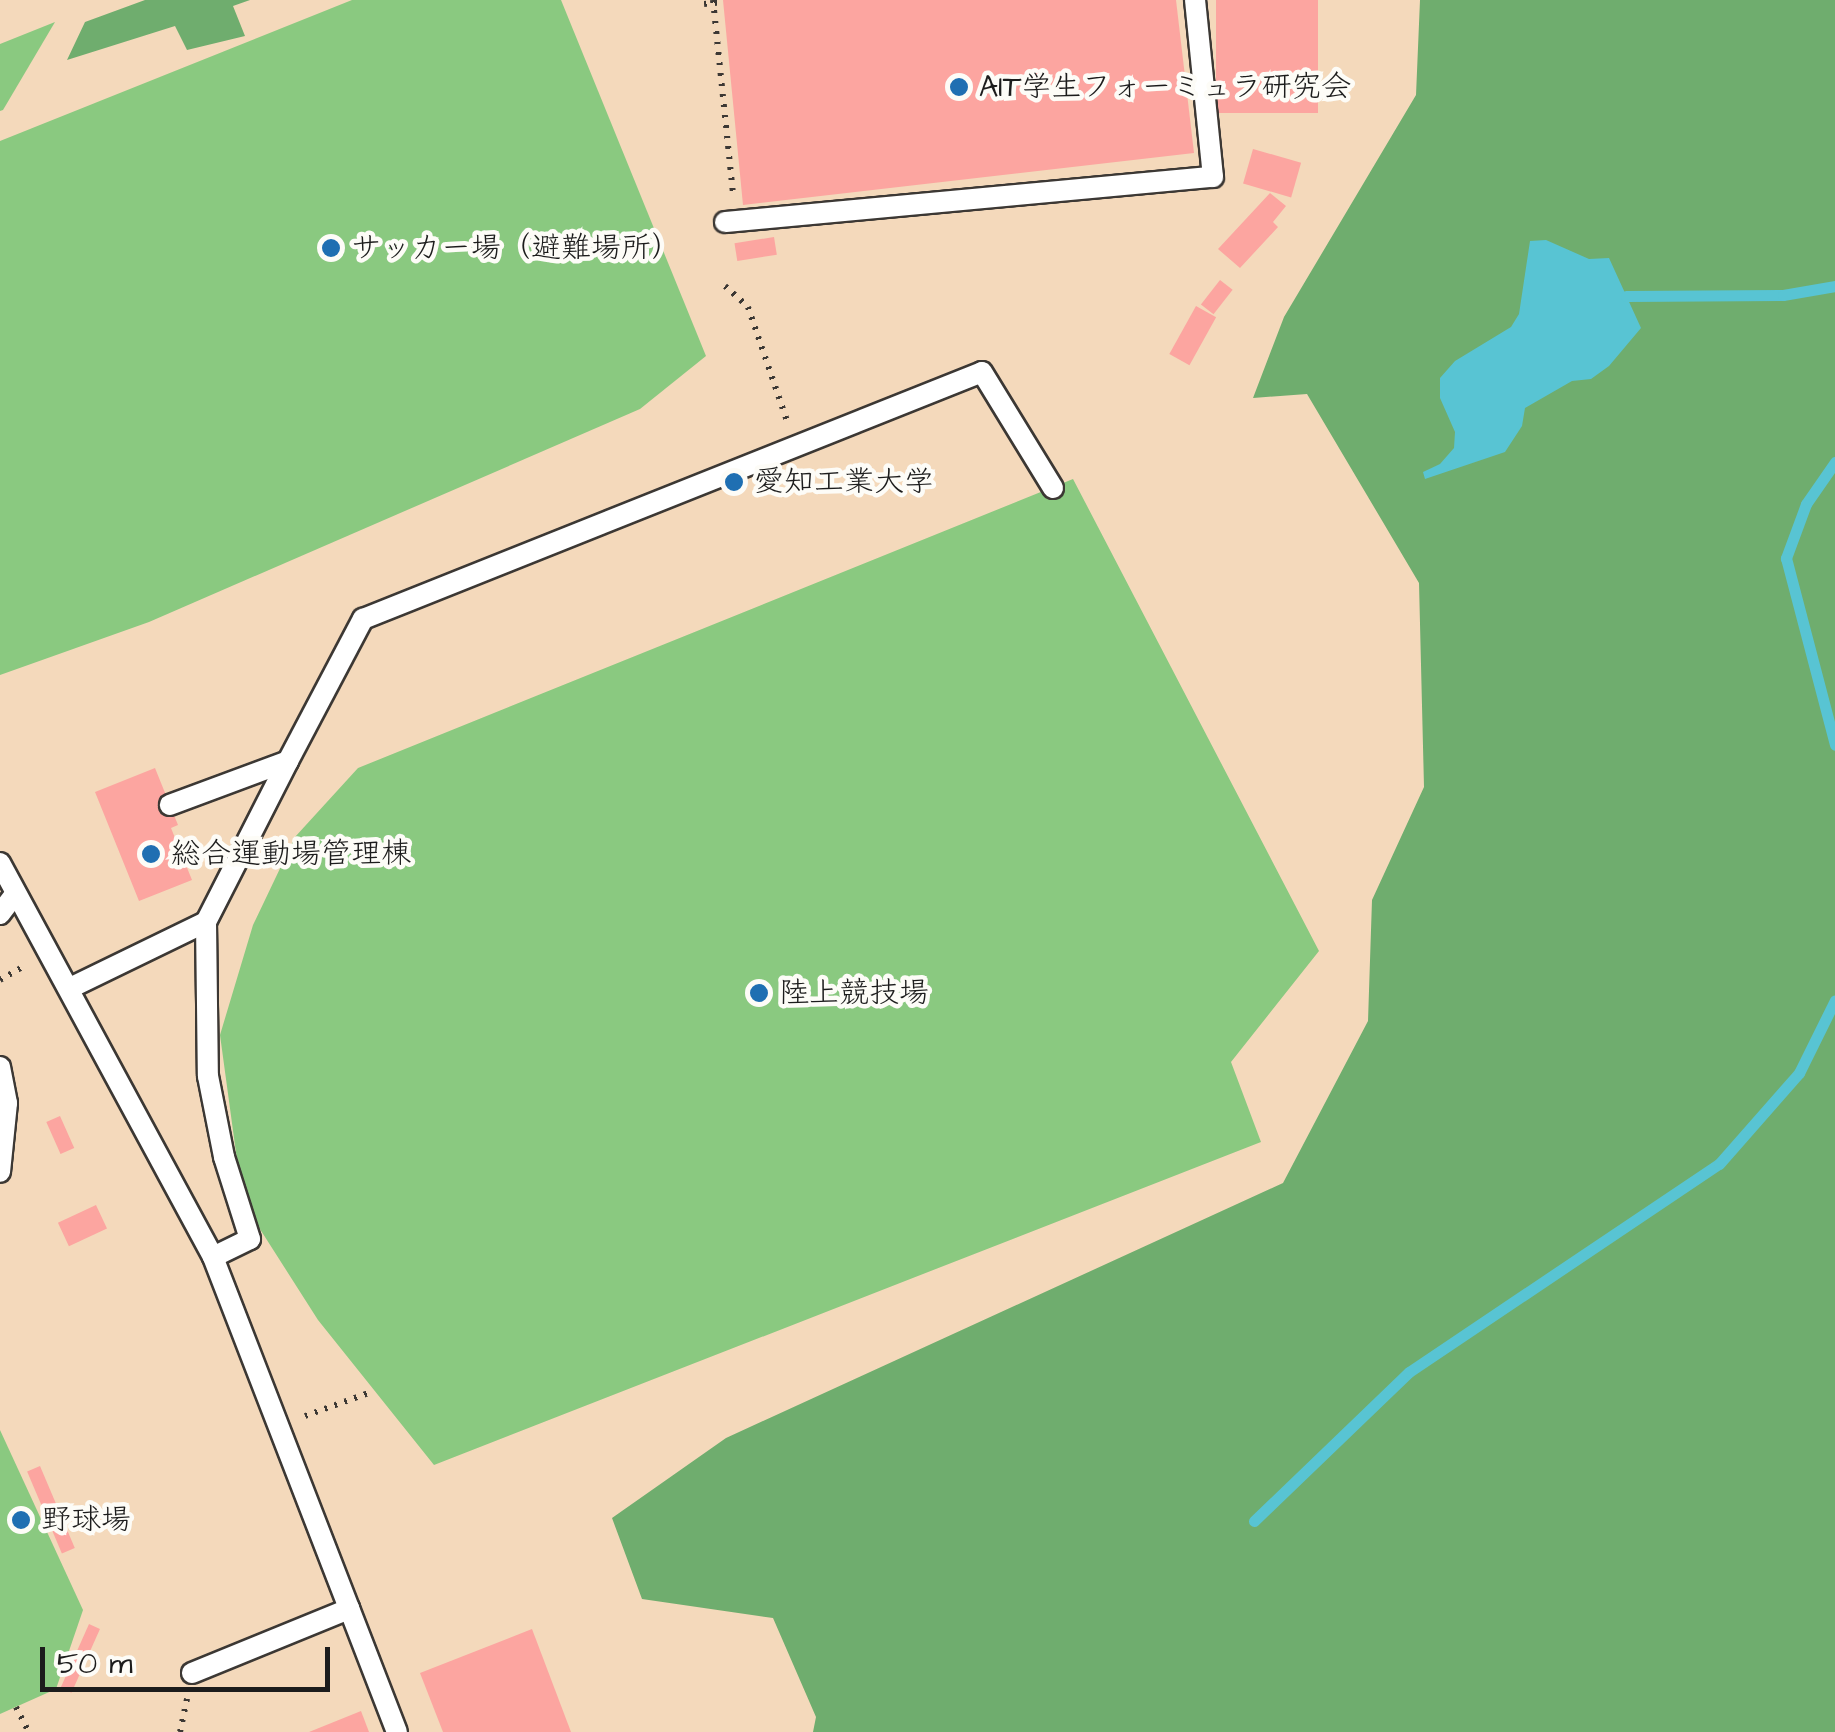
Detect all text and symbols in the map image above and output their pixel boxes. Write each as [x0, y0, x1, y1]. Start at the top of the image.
place label: AIT学生フォーミュラ研究会 [979, 69, 1351, 105]
marker: AIT学生フォーミュラ研究会 [948, 76, 970, 98]
place label: サッカー場（避難場所） [351, 230, 681, 266]
marker: サッカー場（避難場所） [320, 237, 342, 259]
place label: 愛知工業大学 [754, 464, 934, 500]
marker: 愛知工業大学 [723, 471, 745, 493]
place label: 総合運動場管理棟 [171, 836, 411, 872]
marker: 総合運動場管理棟 [140, 843, 162, 865]
place label: 陸上競技場 [779, 975, 929, 1011]
marker: 陸上競技場 [748, 982, 770, 1004]
place label: 野球場 [41, 1502, 131, 1538]
marker: 野球場 [10, 1509, 32, 1531]
scale bar [45, 1627, 335, 1689]
text: 50 m [57, 1643, 133, 1685]

